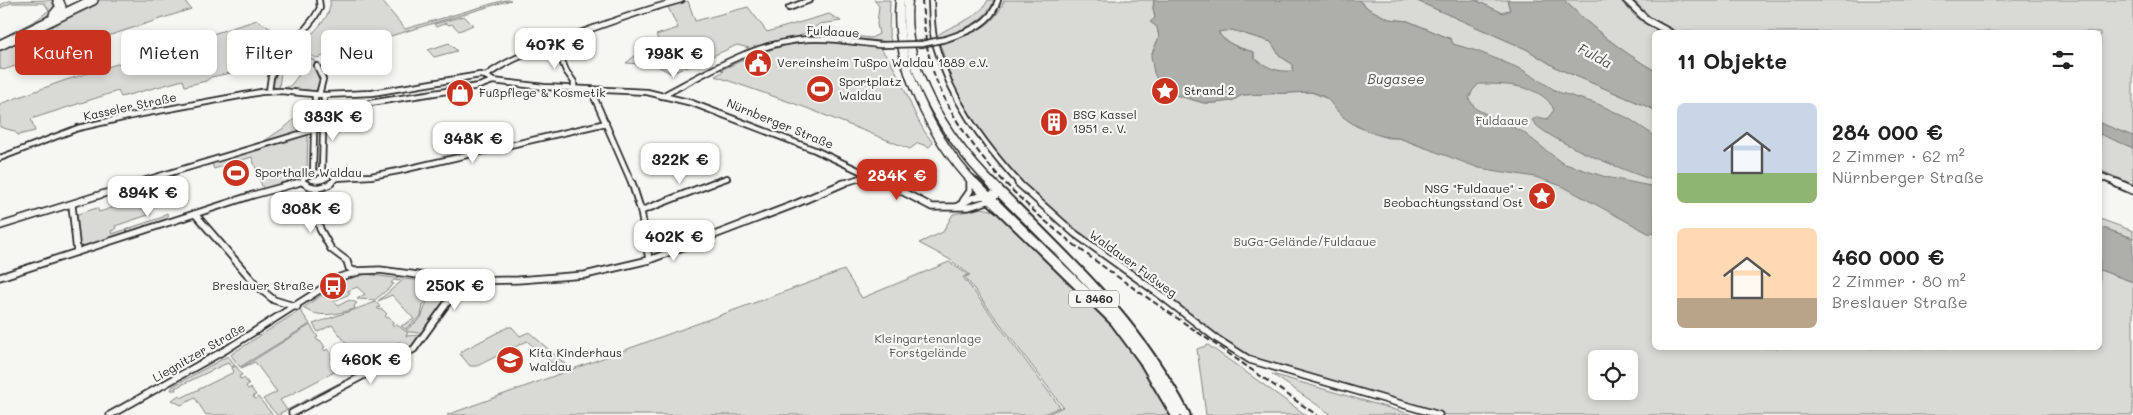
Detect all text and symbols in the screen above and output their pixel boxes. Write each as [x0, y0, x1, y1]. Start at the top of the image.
street label: Fuldaaue [806, 22, 860, 40]
pin: 407K € [514, 28, 596, 70]
chip: Kaufen [15, 30, 111, 75]
chip: Mieten [121, 30, 217, 75]
chip: Filter [227, 30, 311, 75]
chip: Neu [321, 30, 392, 75]
text: 407K € [526, 33, 584, 54]
pin: 798K € [633, 36, 715, 79]
water label: Fulda [1575, 39, 1616, 73]
text: 798K € [645, 42, 703, 63]
icon: filters [2049, 46, 2077, 74]
text: 11 Objekte [1677, 47, 1787, 74]
public building icon: Vereinsheim TuSpo Waldau 1889 e.V. [743, 48, 773, 78]
place label: Vereinsheim TuSpo Waldau 1889 e.V. [777, 54, 989, 70]
water label: Bugasee [1367, 69, 1425, 88]
place label: Sportplatz Waldau [839, 73, 902, 103]
sports icon: Sportplatz Waldau [805, 74, 835, 104]
place icon: Strand 2 [1150, 76, 1180, 106]
shop icon: Fußpflege & Kosmetik [445, 78, 475, 108]
place label: Strand 2 [1184, 82, 1234, 98]
place label: Fußpflege & Kosmetik [479, 84, 606, 100]
street label: Kasseler Straße [82, 88, 178, 124]
street label: Nürnberger Straße [725, 94, 836, 152]
pin: 383K € [292, 100, 374, 142]
text: 383K € [304, 105, 362, 126]
place label: BSG Kassel 1951 e. V. [1073, 106, 1137, 136]
building icon: BSG Kassel 1951 e. V. [1039, 107, 1069, 137]
park label: Fuldaaue [1476, 112, 1528, 128]
text: 284 000 € [1832, 118, 1943, 145]
pin: 348K € [432, 121, 514, 164]
icon: home [1717, 123, 1777, 183]
text: 348K € [444, 127, 502, 148]
pin: 322K € [639, 142, 721, 185]
text: 2 Zimmer · 62 m² [1832, 145, 1965, 166]
text: 322K € [652, 148, 708, 169]
sports icon: Sporthalle Waldau [221, 158, 251, 188]
pin: 284K € [856, 158, 938, 201]
place label: Sporthalle Waldau [255, 164, 362, 180]
text: 284K € [868, 164, 926, 185]
text: Nürnberger Straße [1832, 166, 1984, 187]
pin: 894K € [107, 176, 189, 218]
place label: NSG "Fuldaaue" - Beobachtungsstand Ost [1383, 180, 1523, 210]
text: 894K € [119, 181, 177, 202]
place icon: NSG "Fuldaaue" - Beobachtungsstand Ost [1527, 181, 1557, 211]
pin: 308K € [270, 192, 352, 234]
text: 308K € [281, 197, 341, 218]
pin: 402K € [633, 220, 715, 262]
text: 402K € [645, 225, 703, 246]
street label: Waldauer Fußweg [1087, 226, 1181, 300]
park label: BuGa-Gelände/Fuldaaue [1233, 233, 1377, 249]
text: 460 000 € [1832, 243, 1944, 270]
icon: home [1717, 248, 1777, 308]
pin: 250K € [414, 268, 496, 311]
text: 2 Zimmer · 80 m² [1832, 270, 1966, 291]
bus stop icon: Breslauer Straße [318, 271, 348, 301]
text: 250K € [426, 274, 484, 295]
place label: Breslauer Straße [212, 277, 314, 293]
road number: L 3460 [1069, 290, 1119, 308]
text: Breslauer Straße [1832, 291, 1968, 312]
street label: Liegnitzer Straße [149, 319, 248, 385]
park label: Kleingartenanlage Forstgelände [875, 330, 981, 360]
pin: 460K € [330, 342, 412, 385]
place label: Kita Kinderhaus Waldau [529, 344, 622, 374]
school or university icon: Kita Kinderhaus Waldau [495, 345, 525, 375]
text: 460K € [341, 348, 401, 369]
map controls [1588, 350, 1638, 400]
button: locate [1588, 350, 1638, 400]

